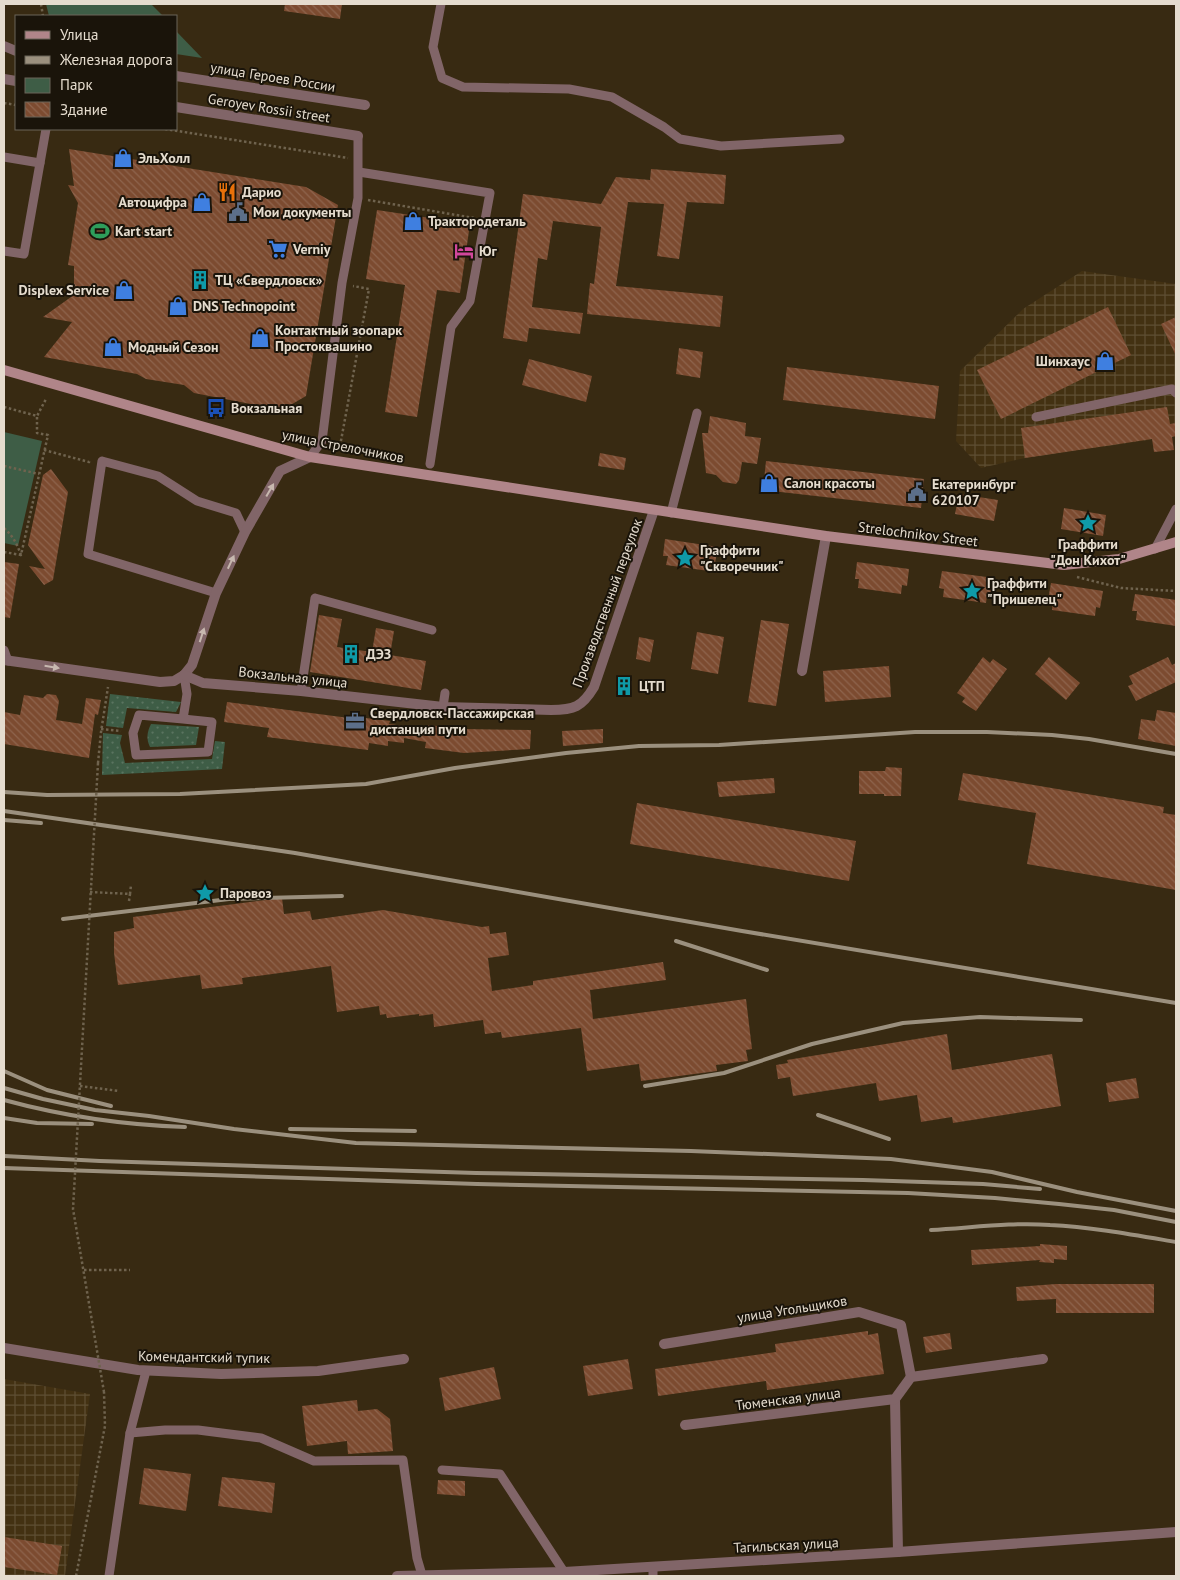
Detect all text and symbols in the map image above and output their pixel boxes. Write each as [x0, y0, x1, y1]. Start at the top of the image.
legend [15, 15, 178, 130]
text: Улица [60, 25, 98, 44]
text: Железная дорога [59, 50, 173, 69]
street label: улица Героев России [209, 58, 337, 96]
text: Парк [60, 75, 93, 94]
street label: Geroyev Rossii street [207, 89, 332, 127]
text: Здание [60, 100, 108, 119]
shop icon: ЭльХолл [112, 147, 134, 169]
place label: ЭльХолл [138, 149, 190, 167]
restaurant icon: Дарио [216, 181, 238, 203]
place label: Дарио [242, 183, 282, 201]
shop icon: Автоцифра [191, 191, 213, 213]
place label: Автоцифра [118, 193, 187, 211]
public building icon: Мои документы [227, 201, 249, 223]
place label: Мои документы [253, 203, 352, 221]
shop icon: Трактородеталь [402, 210, 424, 232]
place label: Трактородеталь [428, 212, 526, 230]
sports icon: Kart start [89, 220, 111, 242]
place label: Kart start [115, 222, 172, 240]
supermarket icon: Verniy [267, 238, 289, 260]
place label: Verniy [292, 240, 331, 258]
hotel icon: Юг [453, 240, 475, 262]
place label: Юг [479, 242, 498, 260]
building icon: ТЦ «Свердловск» [189, 269, 211, 291]
place label: ТЦ «Свердловск» [215, 271, 323, 289]
shop icon: Displex Service [113, 279, 135, 301]
place label: Displex Service [18, 281, 109, 299]
shop icon: DNS Technopoint [167, 295, 189, 317]
place label: DNS Technopoint [193, 297, 295, 315]
place label: Контактный зоопарк Простоквашино [275, 321, 402, 355]
shop icon: Контактный зоопарк Простоквашино [249, 327, 271, 349]
shop icon: Модный Сезон [102, 336, 124, 358]
place label: Модный Сезон [128, 338, 219, 356]
shop icon: Шинхаус [1094, 350, 1116, 372]
place label: Шинхаус [1036, 352, 1090, 370]
bus stop icon: Вокзальная [205, 397, 227, 419]
place label: Вокзальная [231, 399, 302, 417]
street label: улица Стрелочников [280, 425, 406, 467]
shop icon: Салон красоты [758, 472, 780, 494]
place label: Салон красоты [784, 474, 875, 492]
place label: Екатеринбург 620107 [932, 475, 1016, 509]
public building icon: Екатеринбург 620107 [906, 481, 928, 503]
one-way arrow [265, 483, 274, 496]
place icon: Граффити "Дон Кихот" [1077, 512, 1099, 534]
street label: Производственный переулок [568, 516, 646, 690]
street label: Strelochnikov Street [857, 518, 979, 550]
place label: Граффити "Дон Кихот" [1050, 535, 1126, 569]
place label: Граффити "Скворечник" [700, 541, 784, 575]
place icon: Граффити "Скворечник" [674, 547, 696, 569]
one-way arrow [227, 555, 235, 569]
place label: Граффити "Пришелец" [987, 574, 1062, 608]
place icon: Граффити "Пришелец" [961, 580, 983, 602]
one-way arrow [199, 627, 207, 642]
building icon: ДЭЗ [340, 643, 362, 665]
place label: ДЭЗ [366, 645, 391, 663]
street label: Вокзальная улица [238, 662, 348, 692]
one-way arrow [44, 664, 60, 672]
building icon: ЦТП [613, 675, 635, 697]
place label: ЦТП [639, 677, 665, 695]
place label: Свердловск-Пассажирская дистанция пути [369, 704, 534, 738]
office icon: Свердловск-Пассажирская дистанция пути [344, 710, 366, 732]
place icon: Паровоз [194, 882, 216, 904]
place label: Паровоз [220, 884, 272, 902]
street label: улица Угольщиков [736, 1291, 848, 1327]
street label: Комендантский тупик [138, 1347, 270, 1367]
street label: Тюменская улица [734, 1384, 842, 1414]
street label: Тагильская улица [733, 1533, 839, 1557]

